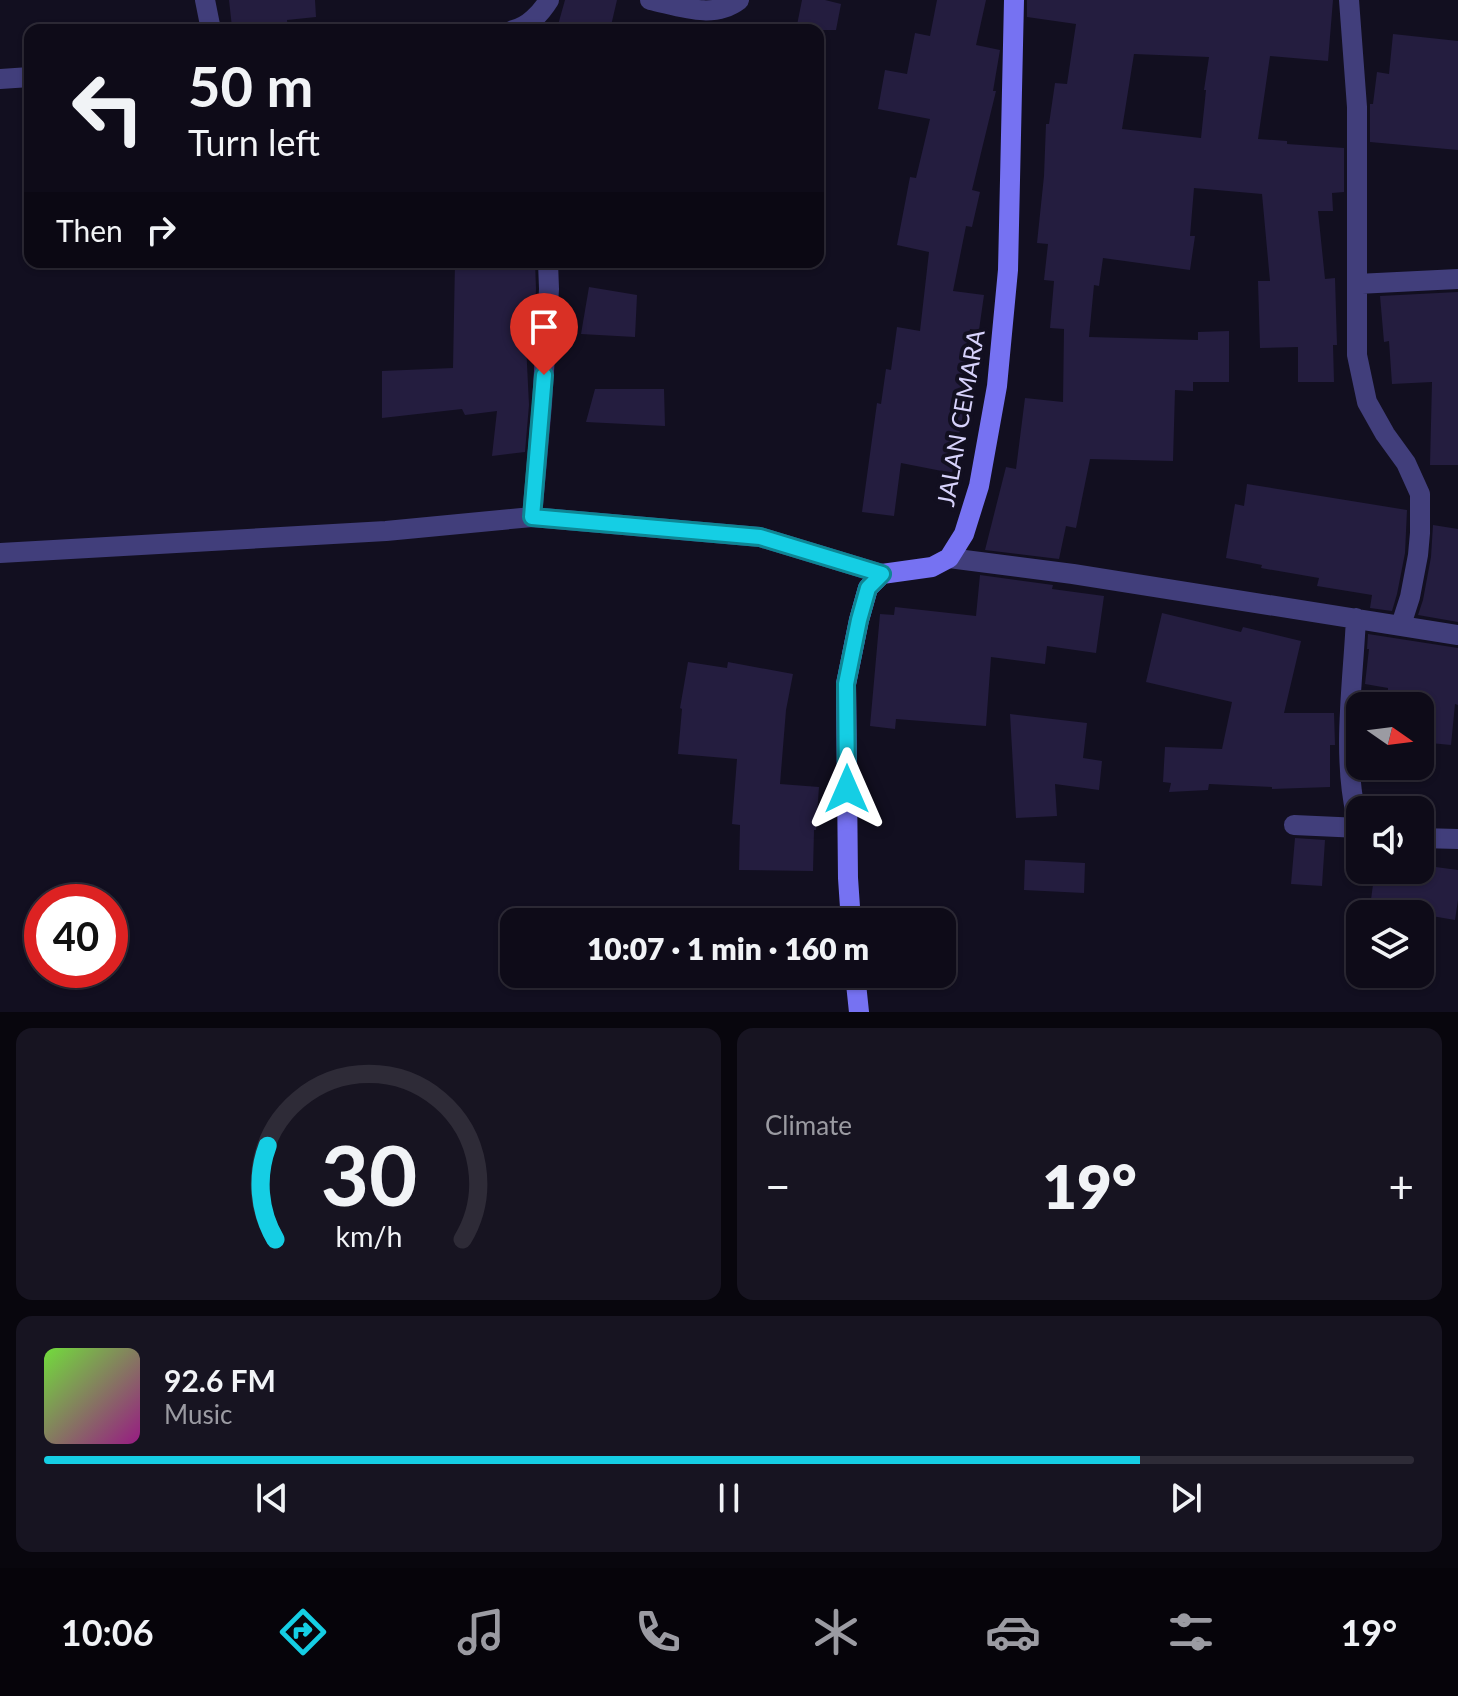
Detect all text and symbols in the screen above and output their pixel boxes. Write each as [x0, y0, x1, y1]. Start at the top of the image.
text: 50 m [188, 52, 313, 119]
icon: left [56, 56, 160, 160]
text: Turn left [188, 120, 320, 164]
icon: right [139, 208, 183, 252]
text: Then [56, 212, 123, 248]
pin [510, 293, 578, 375]
icon: arrive [522, 305, 566, 349]
street label: JALAN CEMARA [930, 327, 990, 509]
north arrow [1346, 692, 1434, 780]
map controls [1346, 692, 1434, 988]
position arrow [805, 747, 889, 831]
button: sound [1346, 796, 1434, 884]
speed limit sign: 40 [24, 884, 128, 988]
button: layers [1346, 900, 1434, 988]
text: 10:07 · 1 min · 160 m [587, 930, 869, 966]
text: Climate [765, 1109, 852, 1141]
text: 30 [320, 1124, 417, 1224]
text: 19° [1042, 1150, 1137, 1222]
text: − [765, 1160, 791, 1212]
text: + [1388, 1160, 1414, 1212]
text: km/h [335, 1219, 402, 1253]
text: 92.6 FM [164, 1362, 276, 1398]
text: Music [164, 1398, 232, 1430]
icon: previous [250, 1476, 294, 1520]
icon: pause [707, 1476, 751, 1520]
icon: next [1164, 1476, 1208, 1520]
icon: directions [275, 1604, 331, 1660]
icon: music [453, 1604, 509, 1660]
icon: phone [630, 1604, 686, 1660]
icon: climate [808, 1604, 864, 1660]
icon: car [985, 1604, 1041, 1660]
icon: filters [1163, 1604, 1219, 1660]
text: 10:06 [61, 1610, 154, 1654]
text: 19° [1340, 1610, 1397, 1654]

